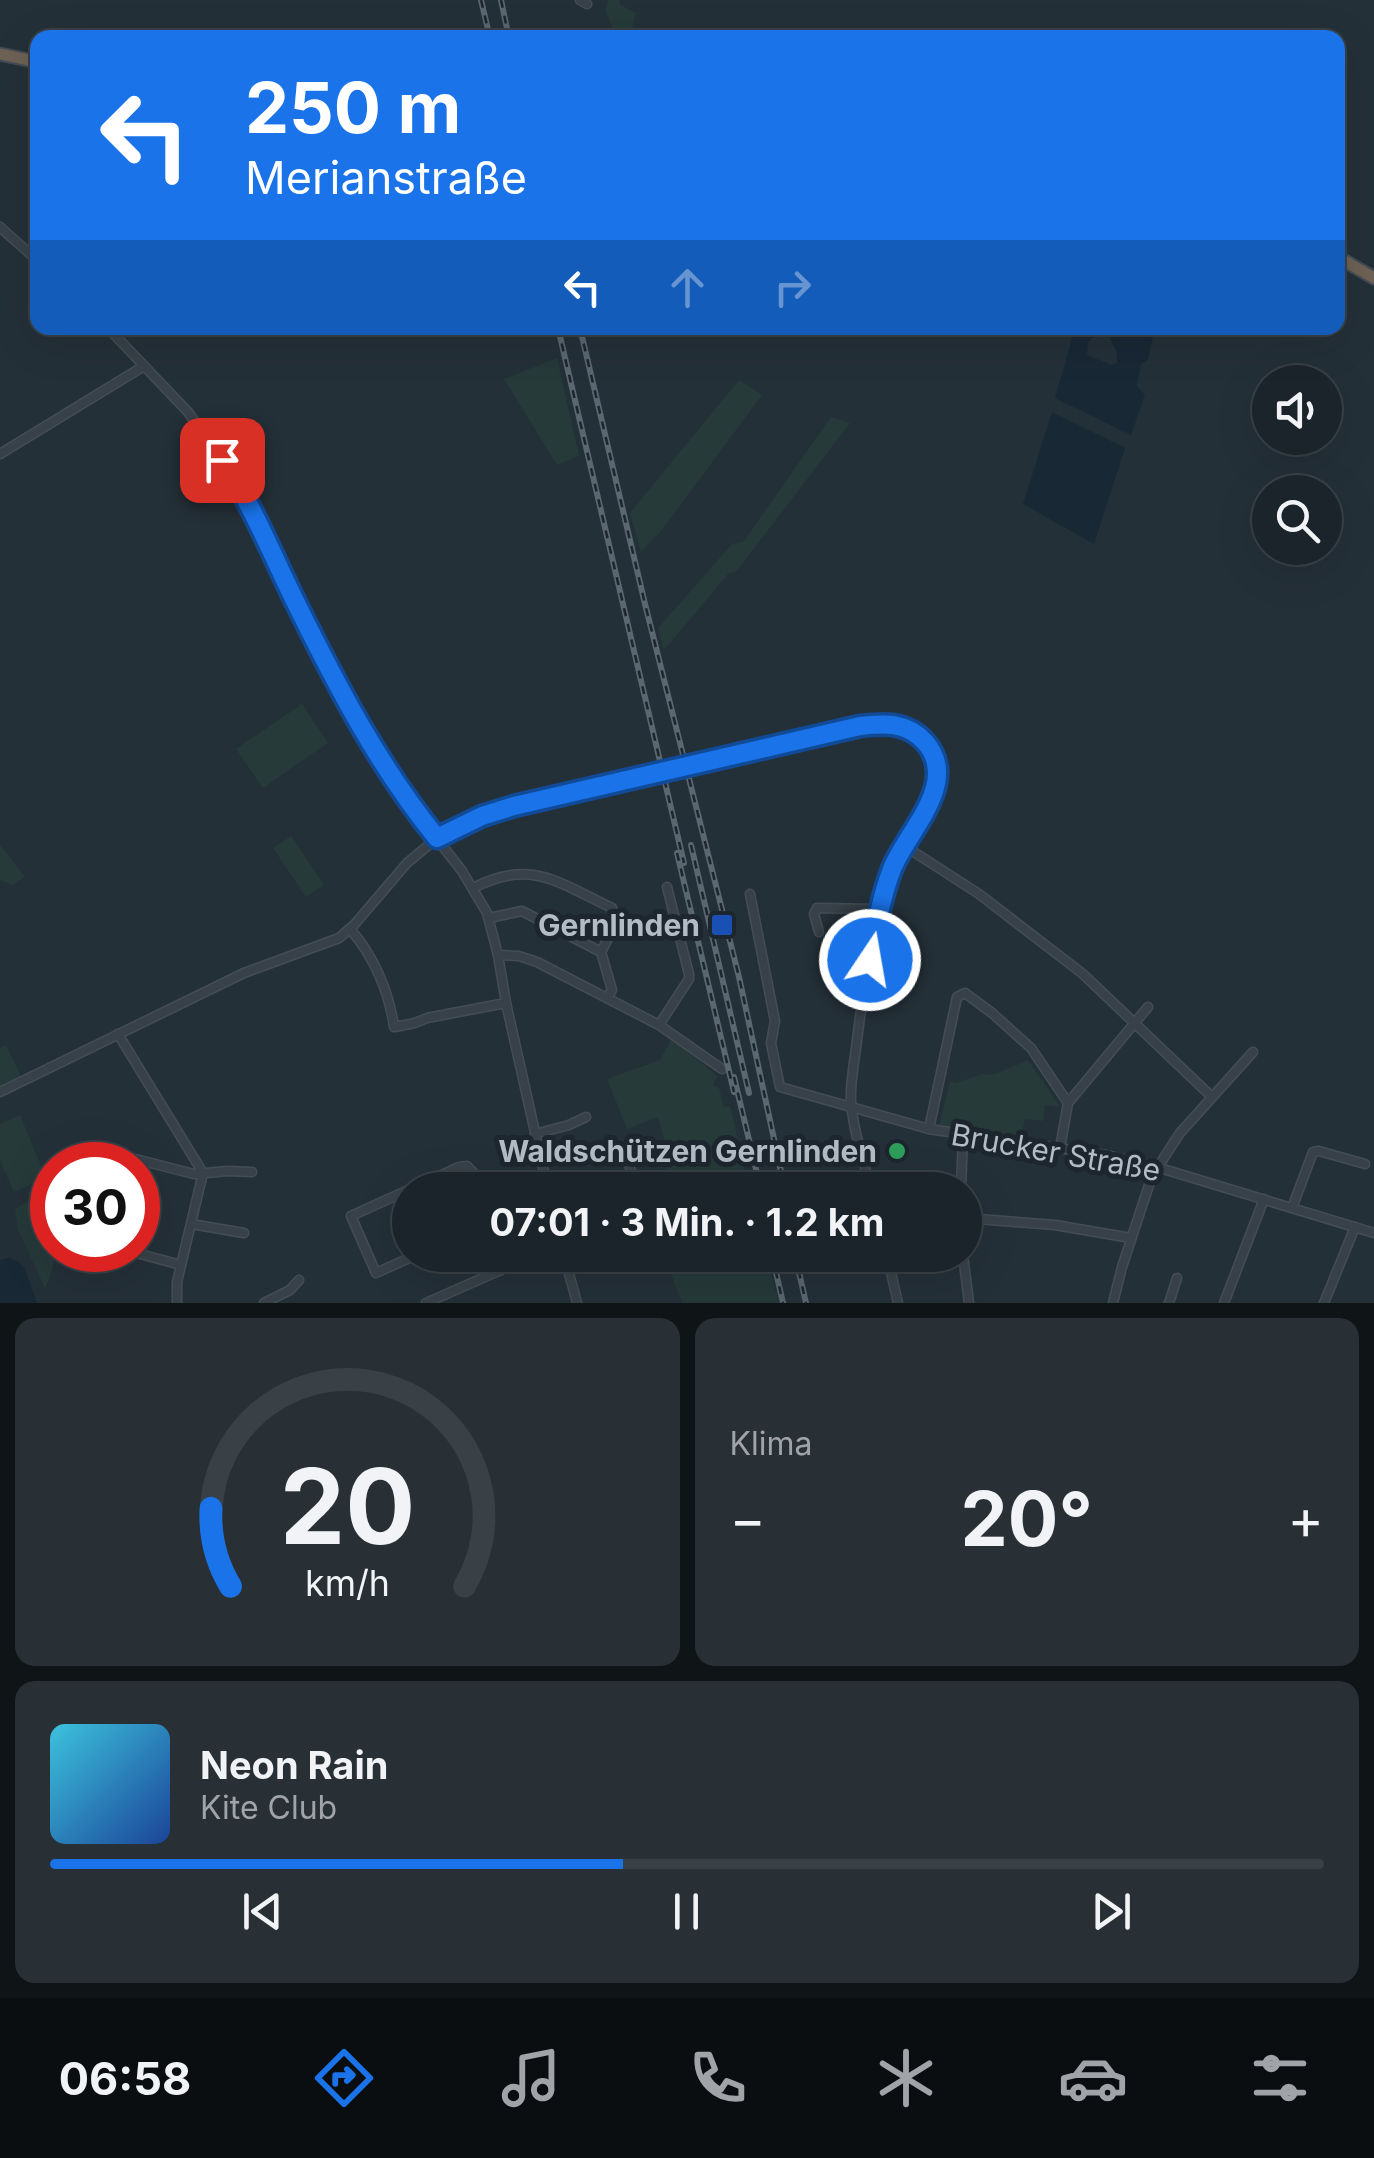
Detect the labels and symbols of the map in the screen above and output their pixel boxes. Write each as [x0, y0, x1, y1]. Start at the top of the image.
pin [180, 418, 265, 503]
place label: Gernlinden [538, 907, 700, 943]
position arrow [818, 908, 922, 1012]
marker: Gernlinden [709, 912, 735, 938]
street label: Brucker Straße [948, 1116, 1164, 1188]
place label: Waldschützen Gernlinden [498, 1133, 877, 1169]
marker: Waldschützen Gernlinden [886, 1140, 908, 1162]
speed limit sign: 30 [30, 1142, 160, 1272]

